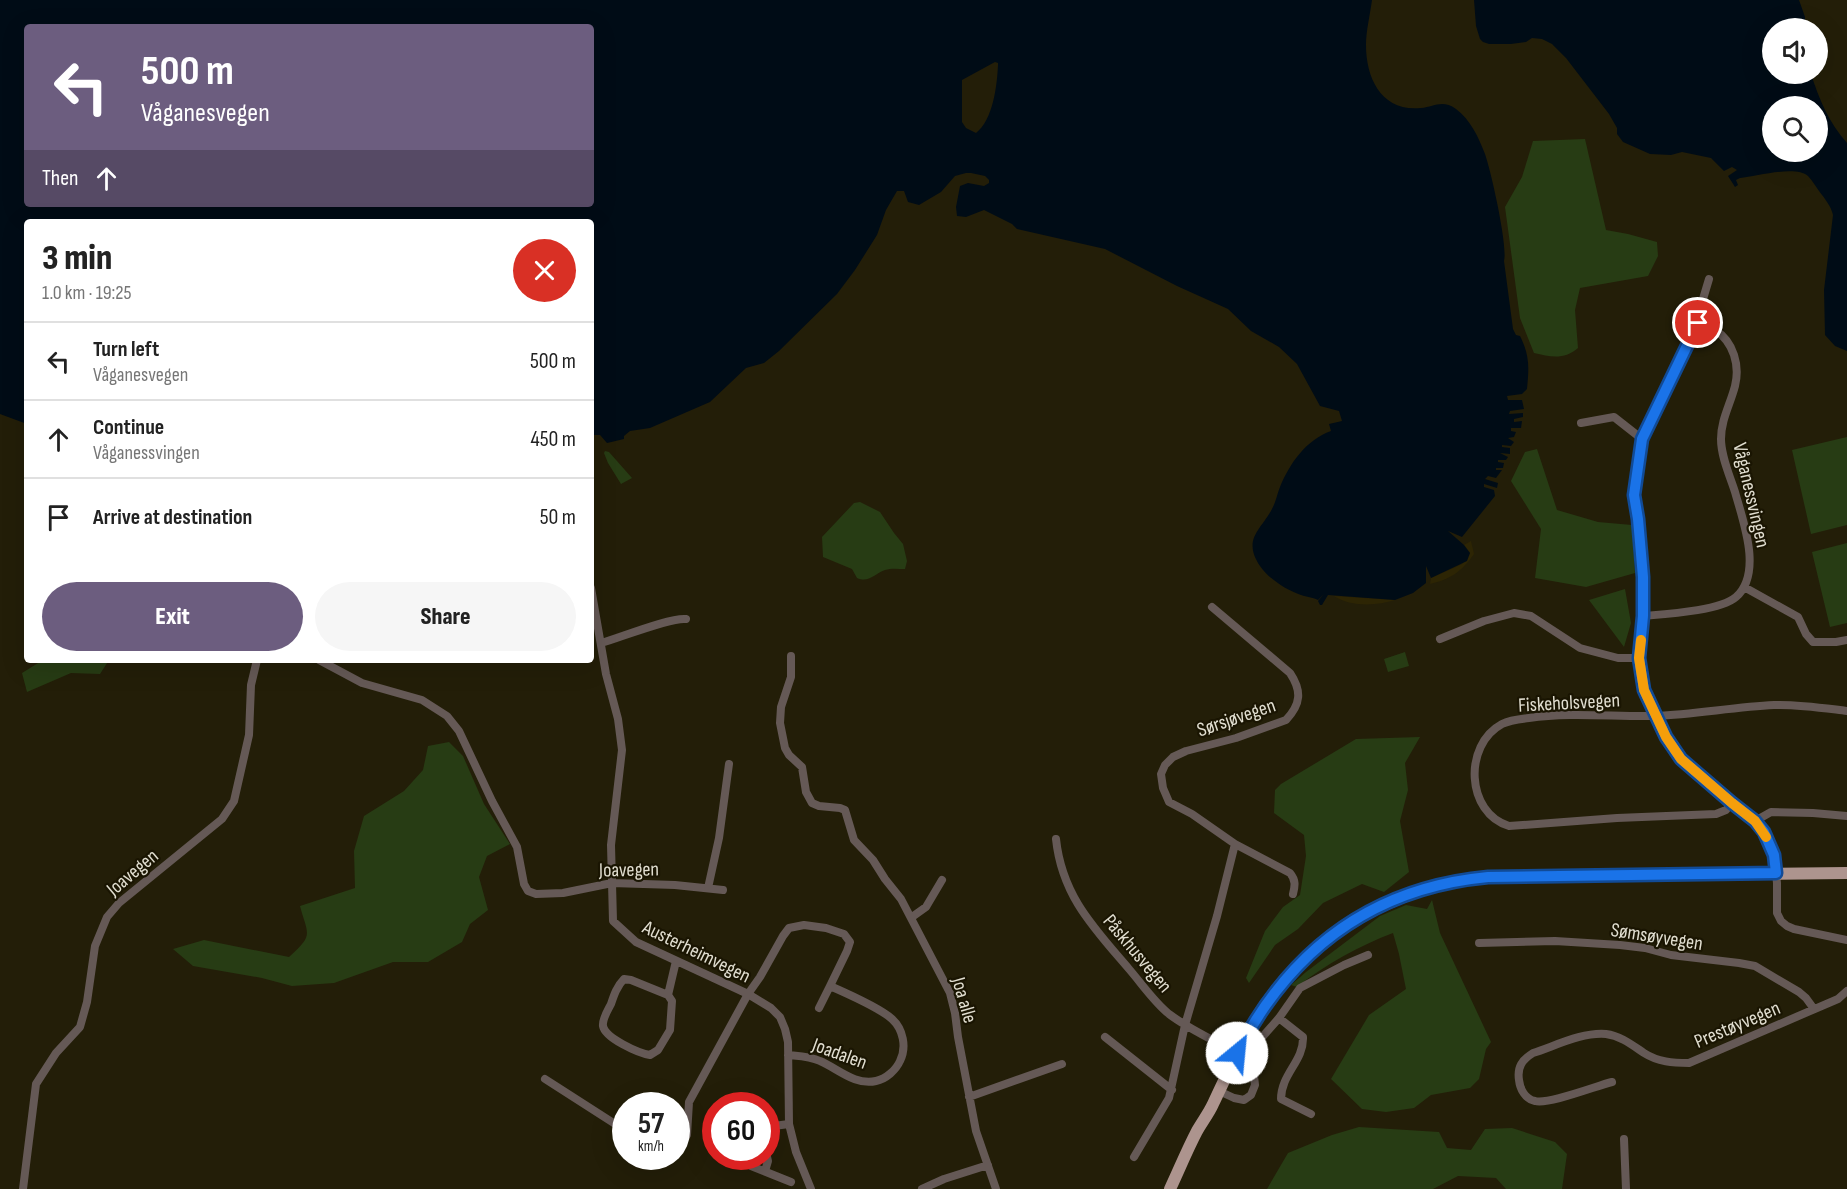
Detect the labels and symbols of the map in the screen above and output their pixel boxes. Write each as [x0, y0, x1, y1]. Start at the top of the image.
pin [1672, 297, 1723, 348]
street label: Våganessvingen [1727, 441, 1775, 550]
street label: Fiskeholsvegen [1518, 688, 1621, 718]
street label: Sørsjøvegen [1194, 693, 1279, 743]
street label: Joavegen [101, 844, 163, 902]
street label: Joavegen [598, 857, 659, 883]
street label: Påskhusvegen [1098, 910, 1177, 998]
street label: Austerheimvegen [638, 915, 754, 988]
street label: Sømsøyvegen [1609, 918, 1705, 956]
street label: Joa alle [946, 974, 982, 1026]
street label: Prestøyvegen [1691, 996, 1784, 1054]
position arrow [1205, 1021, 1269, 1085]
street label: Joadalen [808, 1033, 870, 1075]
speed limit sign: 60 [702, 1092, 780, 1170]

